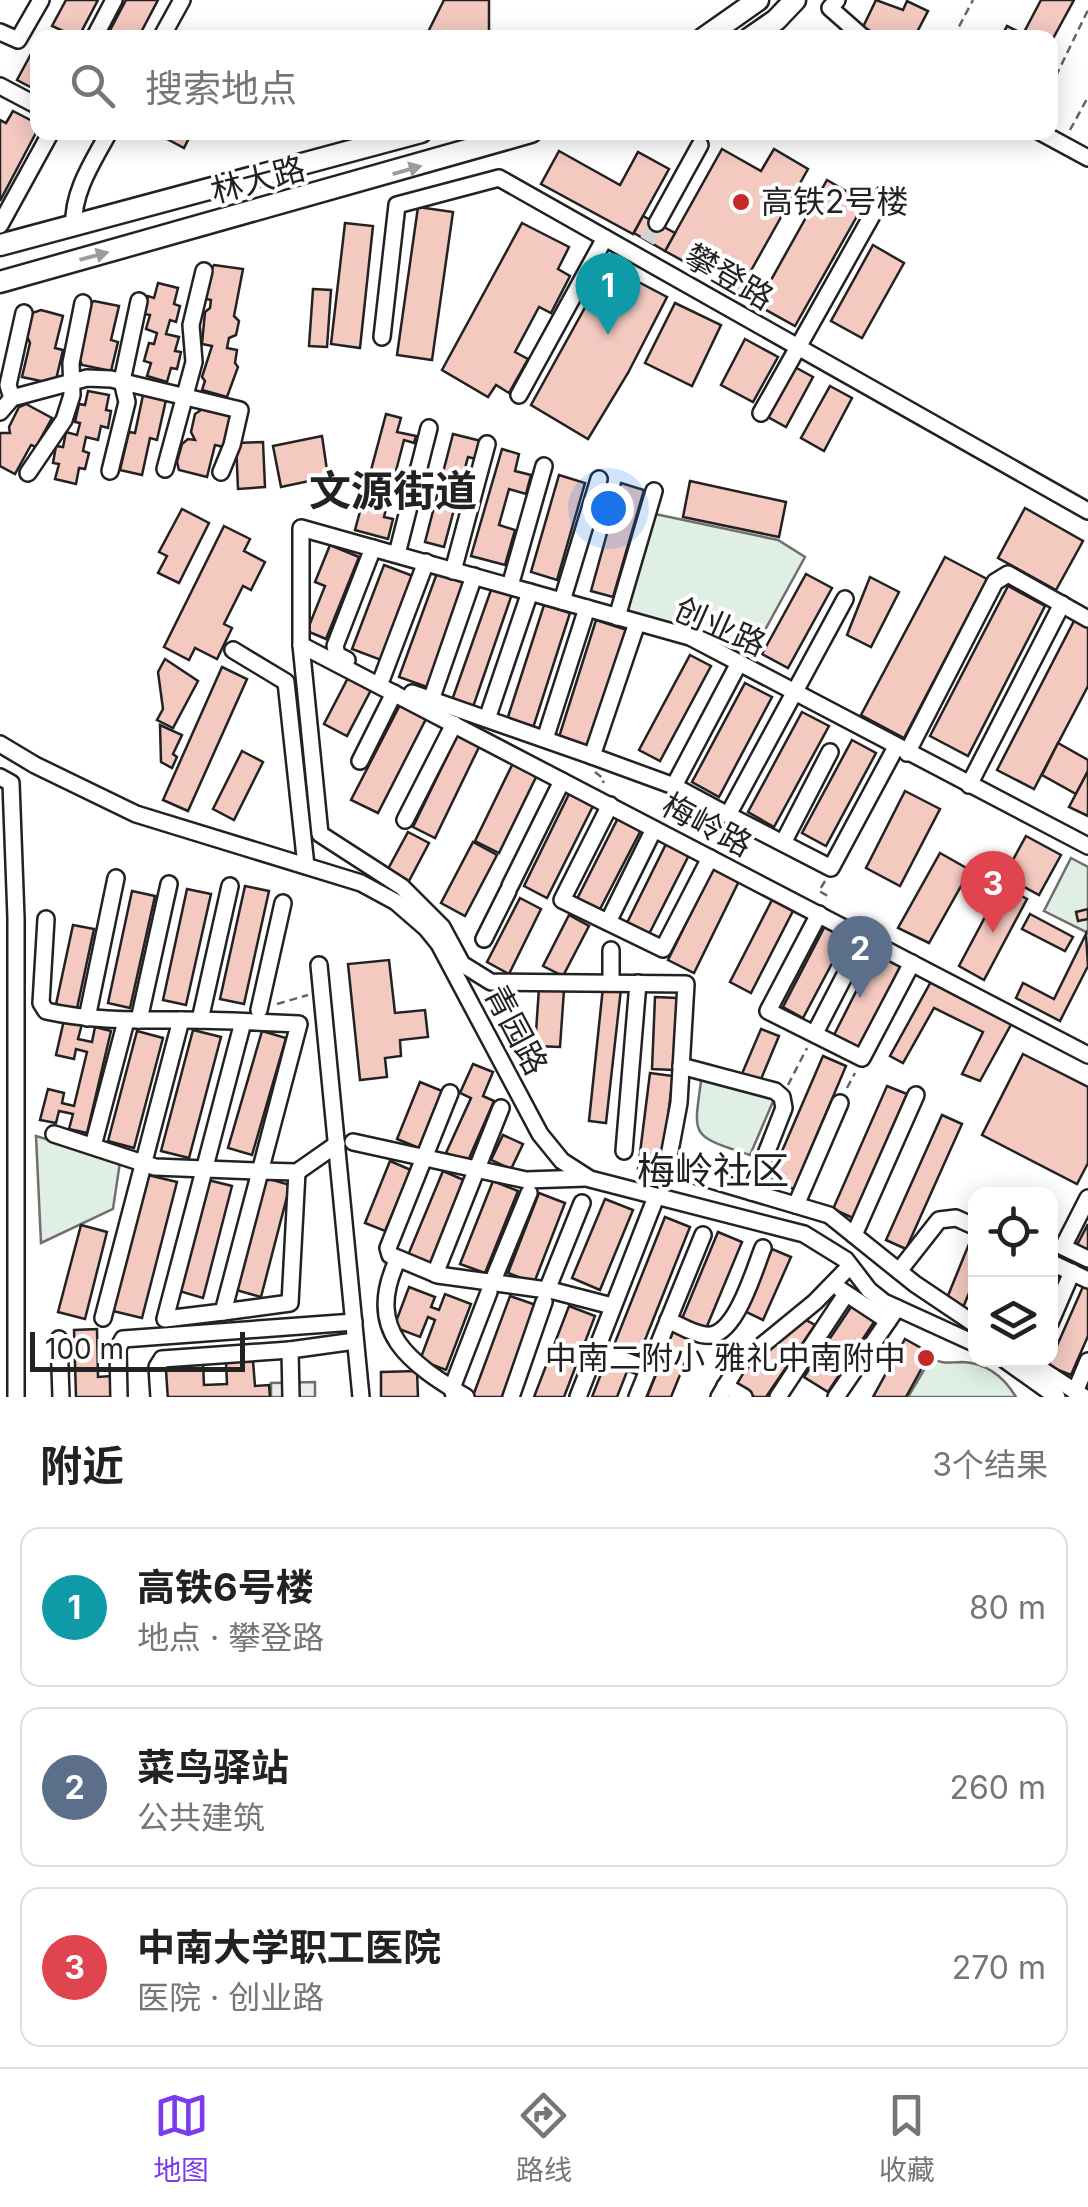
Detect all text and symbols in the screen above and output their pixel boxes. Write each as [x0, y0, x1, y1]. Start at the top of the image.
search box [30, 30, 1058, 140]
icon: search [65, 58, 120, 113]
text: 搜索地点 [145, 65, 297, 111]
street label: 林大路 [206, 148, 309, 211]
one-way arrow [392, 162, 423, 177]
place label: 高铁2号楼 [761, 182, 909, 221]
marker: 高铁2号楼 [730, 191, 752, 213]
street label: 攀登路 [678, 236, 781, 317]
one-way arrow [79, 248, 110, 264]
pin: 1 [576, 252, 640, 335]
district label: 文源街道 [309, 465, 477, 516]
your location [583, 483, 634, 534]
street label: 创业路 [668, 589, 772, 664]
street label: 梅岭路 [656, 785, 759, 864]
pin: 3 [960, 850, 1026, 933]
pin: 2 [828, 916, 892, 998]
street label: 青园路 [477, 978, 556, 1081]
district label: 梅岭社区 [637, 1147, 789, 1193]
map controls [968, 1187, 1058, 1367]
button: locate [968, 1187, 1058, 1277]
button: layers [968, 1277, 1058, 1367]
scale bar [30, 1327, 245, 1372]
text: 100 m [45, 1332, 124, 1366]
place label: 中南二附小 雅礼中南附中 [545, 1338, 906, 1377]
marker: 中南二附小 雅礼中南附中 [915, 1347, 937, 1369]
text: 附近 [40, 1440, 124, 1491]
text: 3个结果 [932, 1445, 1048, 1484]
text: 高铁6号楼 [137, 1564, 314, 1610]
text: 1 [68, 1588, 81, 1627]
text: 80 m [969, 1588, 1046, 1627]
text: 地点 · 攀登路 [137, 1618, 324, 1657]
text: 菜鸟驿站 [137, 1744, 289, 1790]
text: 2 [64, 1768, 85, 1807]
text: 260 m [949, 1768, 1046, 1807]
text: 公共建筑 [137, 1798, 265, 1837]
text: 中南大学职工医院 [137, 1924, 441, 1970]
text: 3 [64, 1948, 85, 1987]
text: 270 m [952, 1948, 1046, 1987]
text: 医院 · 创业路 [137, 1978, 324, 2017]
tab: 地图 [153, 2088, 209, 2188]
tab: 路线 [516, 2088, 572, 2188]
tab: 收藏 [879, 2088, 935, 2188]

